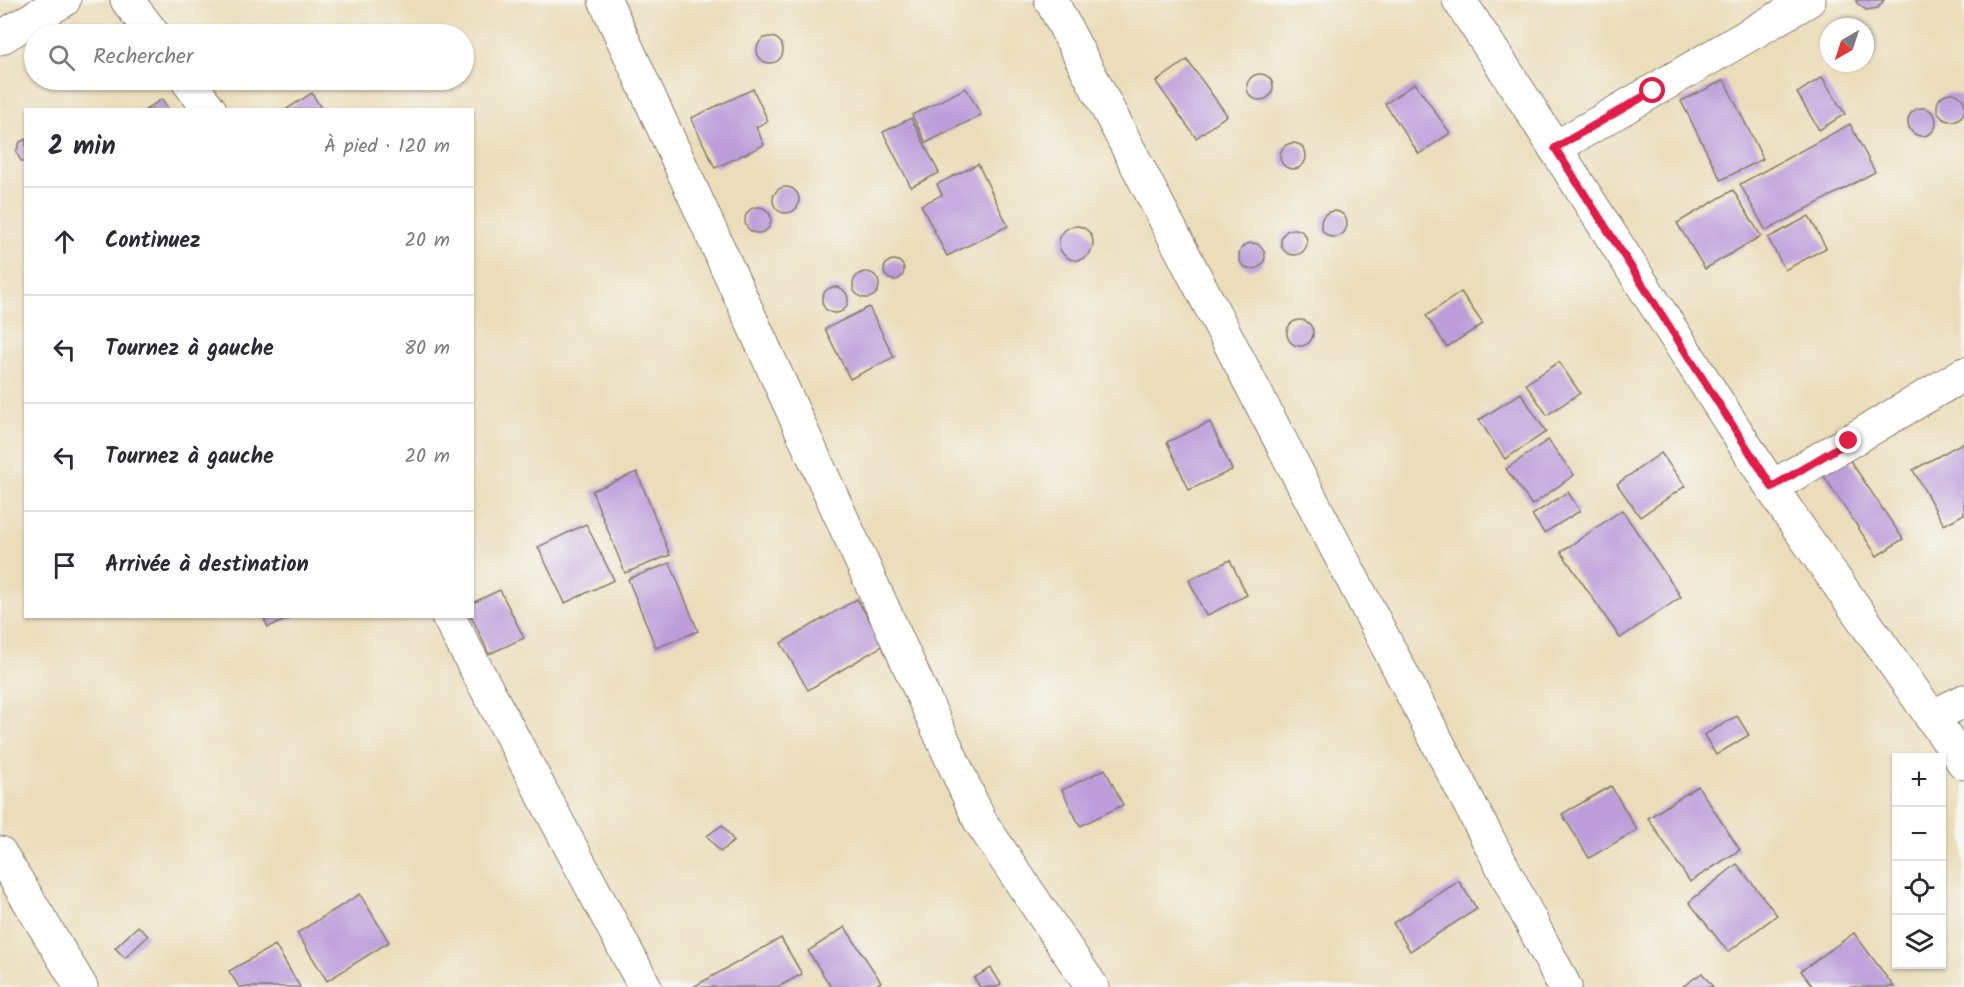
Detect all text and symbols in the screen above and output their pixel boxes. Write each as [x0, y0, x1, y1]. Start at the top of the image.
north arrow [1820, 18, 1874, 72]
search box [24, 24, 474, 90]
text: Rechercher [93, 40, 193, 75]
icon: search [45, 41, 78, 74]
route start [1639, 77, 1665, 103]
text: 2 min [48, 126, 116, 168]
text: À pied · 120 m [324, 131, 450, 163]
text: Continuez [105, 224, 201, 259]
icon: ahead [48, 225, 81, 258]
text: 20 m [404, 225, 450, 257]
text: Tournez à gauche [105, 332, 274, 367]
icon: left [48, 333, 81, 366]
text: 80 m [404, 333, 450, 365]
route end [1835, 427, 1861, 453]
text: Tournez à gauche [105, 440, 274, 475]
icon: left [48, 441, 81, 474]
text: 20 m [404, 441, 450, 473]
text: Arrivée à destination [105, 548, 309, 583]
icon: arrive [48, 549, 81, 582]
map controls [1892, 753, 1946, 969]
button: + [1892, 753, 1946, 807]
button: − [1892, 807, 1946, 861]
button: locate [1892, 861, 1946, 915]
button: layers [1892, 915, 1946, 969]

